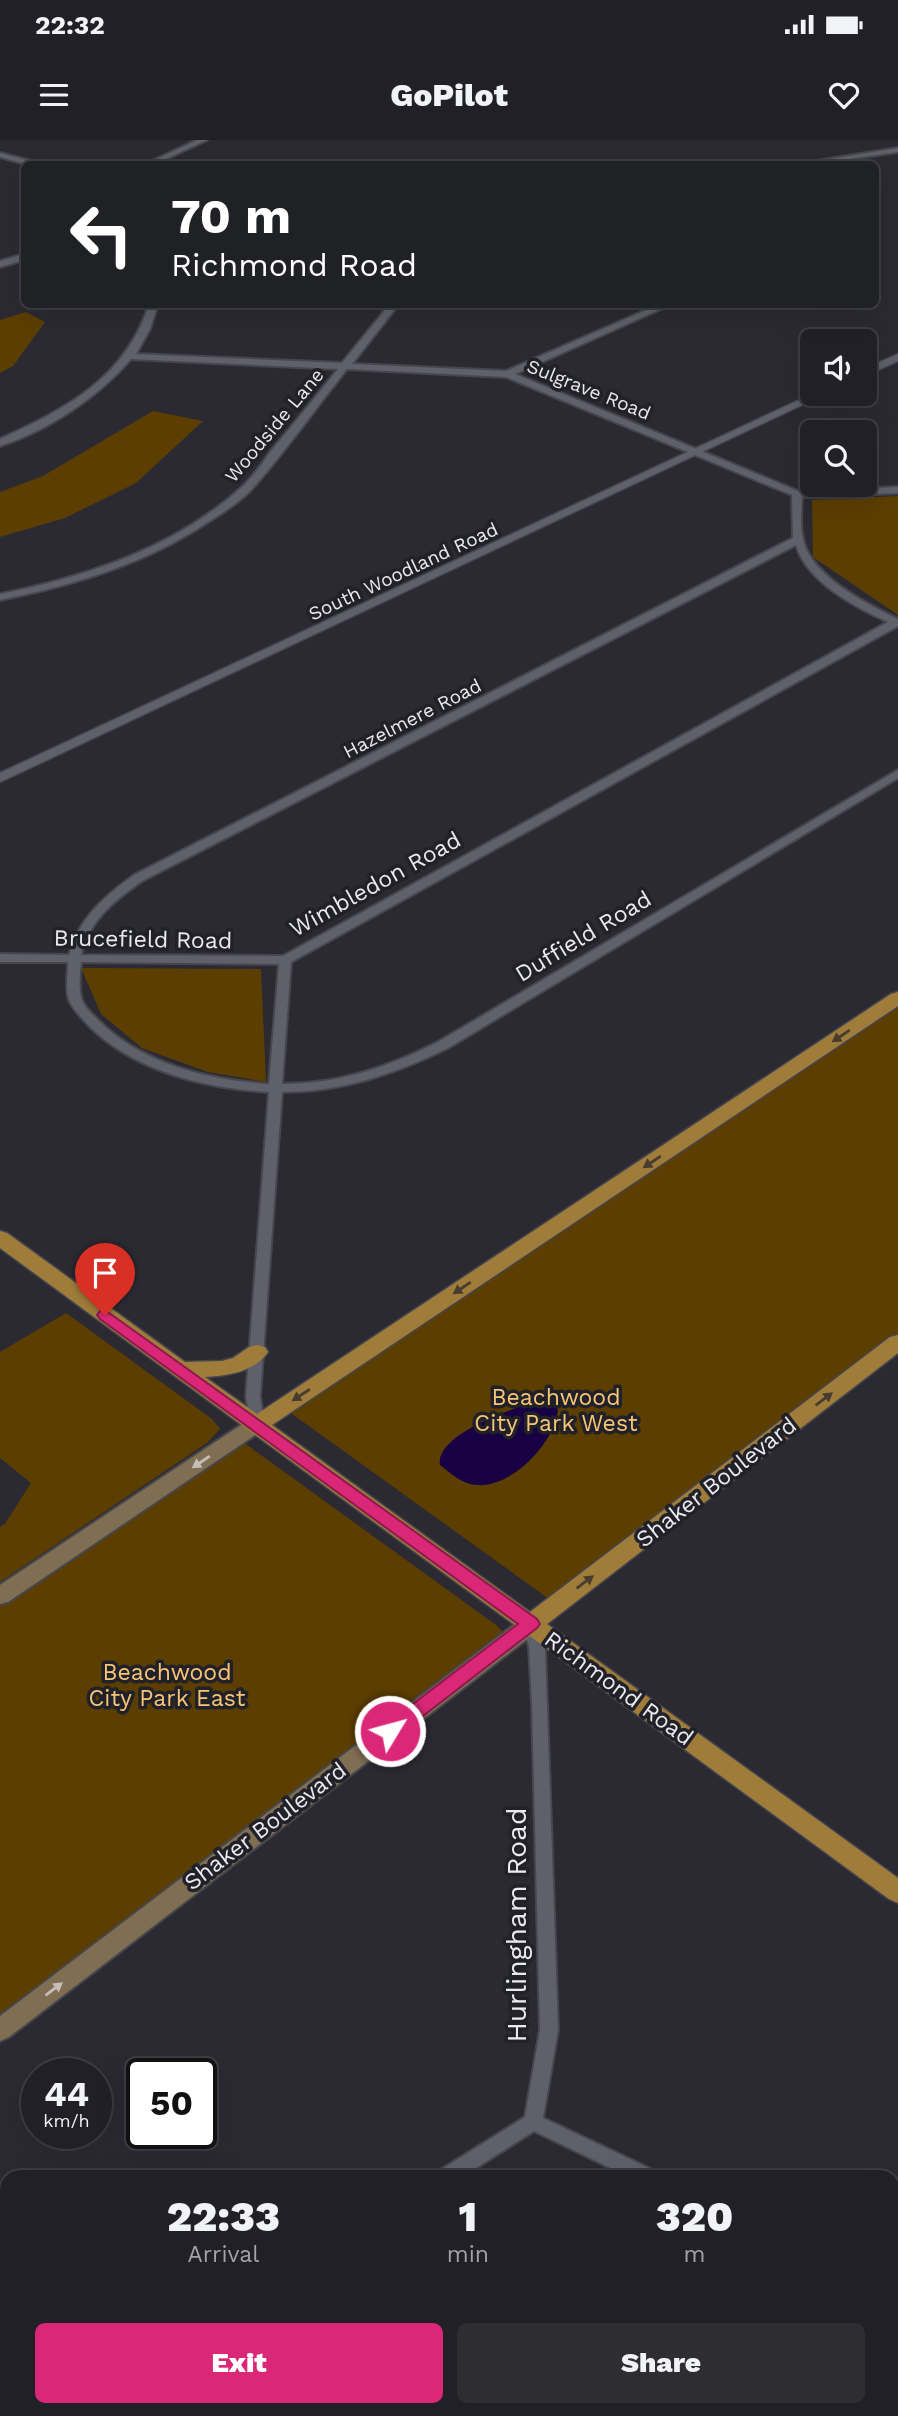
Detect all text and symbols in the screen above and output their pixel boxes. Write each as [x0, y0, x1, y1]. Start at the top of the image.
text: 22:32 [35, 10, 105, 40]
icon: menu [35, 76, 73, 114]
text: GoPilot [390, 76, 508, 114]
icon: heart [825, 76, 863, 114]
text: 70 m [171, 187, 291, 245]
icon: left [56, 189, 147, 280]
text: Richmond Road [171, 246, 417, 284]
map controls [800, 329, 877, 497]
button: sound [800, 329, 877, 406]
street label: Sulgrave Road [524, 354, 654, 425]
street label: Woodside Lane [220, 364, 329, 487]
button: search [800, 420, 877, 497]
street label: South Woodland Road [305, 517, 502, 626]
street label: Hazelmere Road [339, 674, 485, 763]
street label: Wimbledon Road [285, 826, 465, 943]
street label: Duffield Road [510, 885, 656, 988]
street label: Brucefield Road [54, 924, 232, 955]
one-way arrow [832, 1029, 850, 1043]
one-way arrow [643, 1155, 661, 1169]
pin [75, 1243, 135, 1315]
icon: arrive [86, 1254, 124, 1292]
one-way arrow [453, 1281, 472, 1294]
park label: Beachwood City Park West [474, 1384, 638, 1437]
one-way arrow [292, 1388, 310, 1402]
one-way arrow [815, 1393, 833, 1407]
street label: Shaker Boulevard [631, 1412, 802, 1553]
one-way arrow [191, 1455, 210, 1468]
one-way arrow [576, 1575, 594, 1590]
street label: Richmond Road [539, 1626, 698, 1751]
park label: Beachwood City Park East [89, 1659, 246, 1712]
position arrow [353, 1694, 427, 1768]
street label: Shaker Boulevard [179, 1757, 352, 1896]
street label: Hurlingham Road [500, 1807, 533, 2043]
one-way arrow [45, 1982, 63, 1996]
speed limit sign: 50 [126, 2058, 217, 2149]
text: 44 [44, 2073, 89, 2115]
text: km/h [43, 2110, 90, 2131]
text: 22:33 [167, 2192, 280, 2241]
text: 1 [458, 2192, 477, 2241]
text: 320 [656, 2192, 733, 2241]
text: Arrival [187, 2241, 259, 2268]
text: min [447, 2241, 489, 2268]
text: m [684, 2241, 705, 2268]
button: Exit [35, 2323, 443, 2403]
button: Share [457, 2323, 865, 2403]

